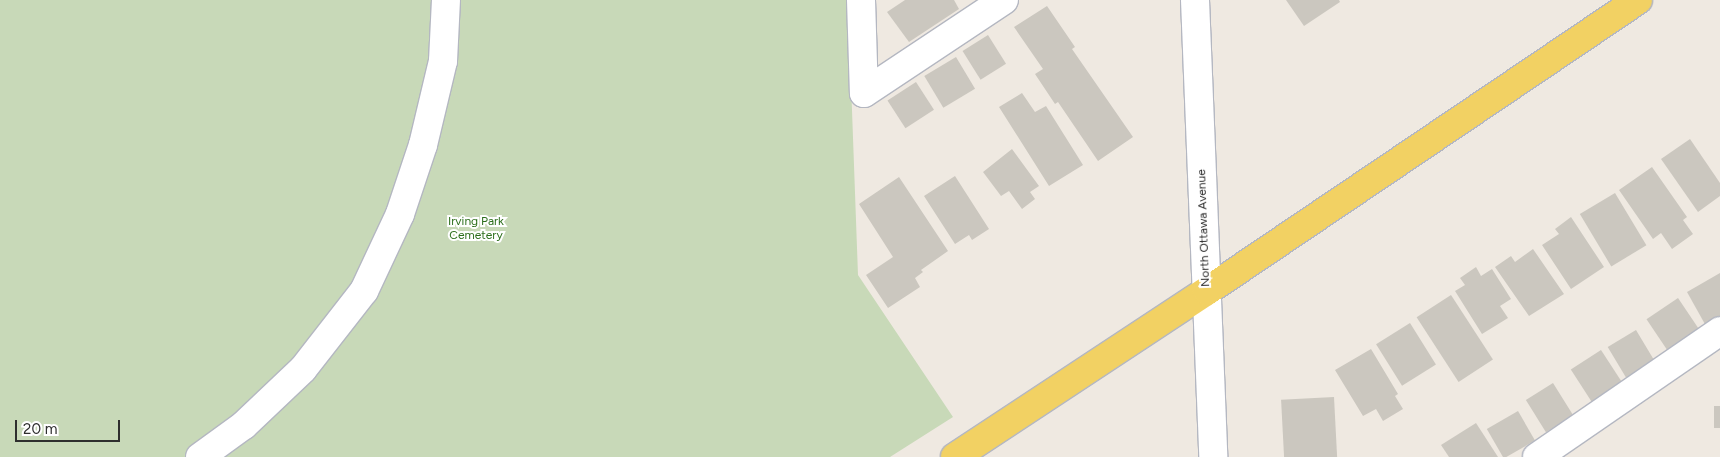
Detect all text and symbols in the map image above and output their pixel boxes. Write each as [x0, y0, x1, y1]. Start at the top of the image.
street label: North Ottawa Avenue [1195, 169, 1213, 287]
park label: Irving Park Cemetery [448, 215, 504, 243]
scale bar [18, 410, 122, 442]
text: 20 m [23, 420, 57, 438]

